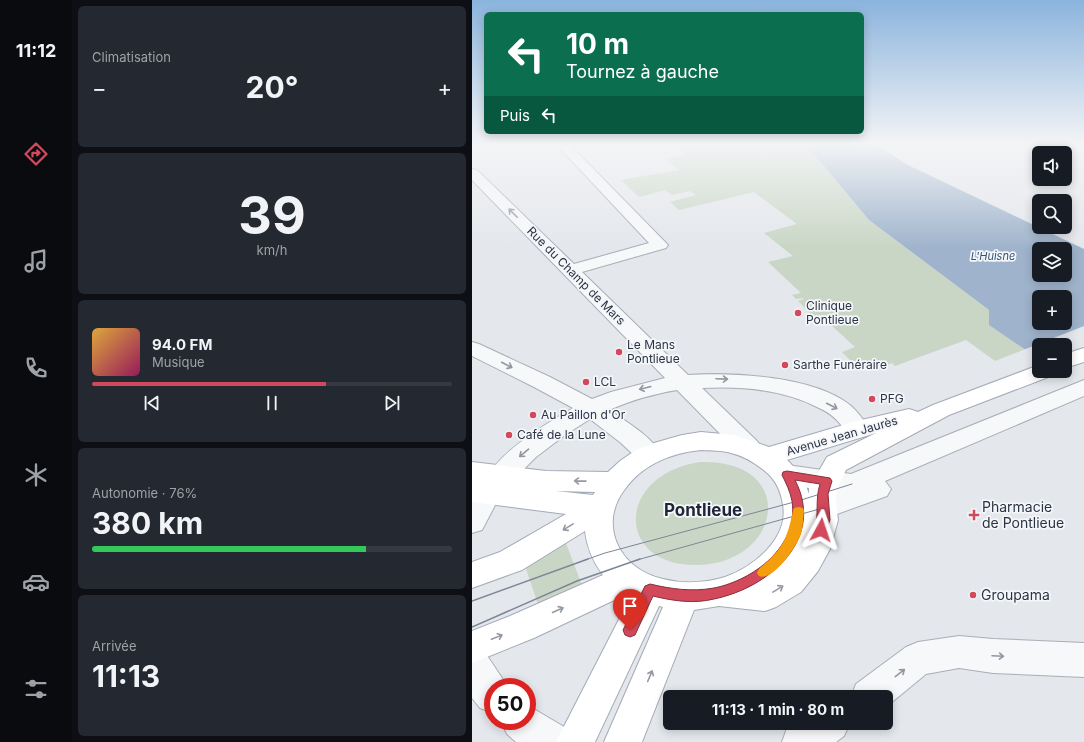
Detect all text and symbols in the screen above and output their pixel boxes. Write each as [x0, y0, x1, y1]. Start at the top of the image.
text: 10 m [566, 27, 629, 61]
icon: left [500, 28, 552, 80]
text: 11:12 [16, 40, 56, 61]
text: Climatisation [92, 49, 171, 65]
text: Tournez à gauche [566, 61, 719, 82]
text: 20° [246, 69, 298, 105]
text: − [92, 75, 107, 101]
text: + [437, 75, 452, 101]
icon: left [538, 104, 560, 126]
text: Puis [500, 106, 530, 125]
icon: directions [22, 140, 50, 168]
map controls [1032, 146, 1072, 378]
button: sound [1032, 146, 1072, 186]
text: 39 [238, 184, 306, 247]
button: search [1032, 194, 1072, 234]
one-way arrow [508, 208, 518, 218]
street label: Rue du Champ de Mars [524, 223, 629, 328]
text: km/h [257, 242, 287, 258]
button: layers [1032, 242, 1072, 282]
icon: music [22, 247, 50, 275]
water label: L'Huisne [971, 249, 1015, 263]
button: + [1032, 290, 1072, 330]
place label: Clinique Pontlieue [806, 298, 859, 327]
marker: Clinique Pontlieue [793, 308, 803, 318]
text: 94.0 FM [152, 335, 212, 354]
place label: Le Mans Pontlieue [627, 337, 680, 366]
button: − [1032, 338, 1072, 378]
marker: Le Mans Pontlieue [614, 347, 624, 357]
icon: phone [22, 354, 50, 382]
text: Musique [152, 354, 205, 370]
place label: Sarthe Funéraire [793, 357, 887, 372]
marker: Sarthe Funéraire [780, 360, 790, 370]
one-way arrow [501, 362, 513, 369]
place label: LCL [594, 374, 616, 389]
one-way arrow [715, 375, 728, 383]
marker: LCL [581, 377, 591, 387]
one-way arrow [639, 385, 652, 393]
place label: PFG [880, 391, 904, 406]
icon: previous [141, 392, 163, 414]
icon: pause [261, 392, 283, 414]
icon: next [381, 392, 403, 414]
marker: PFG [867, 394, 877, 404]
one-way arrow [826, 402, 838, 410]
place label: Au Paillon d'Or [541, 407, 626, 422]
marker: Au Paillon d'Or [528, 410, 538, 420]
street label: Avenue Jean Jaurès [785, 412, 899, 459]
place label: Café de la Lune [517, 427, 606, 442]
marker: Café de la Lune [504, 430, 514, 440]
one-way arrow [518, 449, 529, 458]
icon: climate [22, 461, 50, 489]
one-way arrow [574, 478, 587, 485]
text: Autonomie · 76% [92, 485, 197, 501]
place label: Pharmacie de Pontlieue [982, 498, 1064, 531]
district label: Pontlieue [664, 500, 742, 520]
text: 380 km [92, 505, 203, 541]
position arrow [800, 509, 842, 551]
marker: Pharmacie de Pontlieue [969, 510, 979, 520]
one-way arrow [562, 524, 574, 532]
icon: car [22, 568, 50, 596]
one-way arrow [772, 585, 783, 593]
place label: Groupama [981, 586, 1050, 603]
pin [613, 589, 647, 630]
marker: Groupama [968, 590, 978, 600]
icon: arrive [619, 595, 641, 617]
one-way arrow [551, 606, 563, 614]
one-way arrow [491, 632, 503, 640]
text: Arrivée [92, 638, 137, 654]
one-way arrow [991, 653, 1004, 660]
text: 11:13 [92, 658, 160, 694]
one-way arrow [894, 669, 905, 677]
one-way arrow [647, 670, 655, 682]
icon: filters [22, 675, 50, 703]
speed limit sign: 50 [484, 678, 536, 730]
text: 11:13 · 1 min · 80 m [712, 700, 844, 719]

